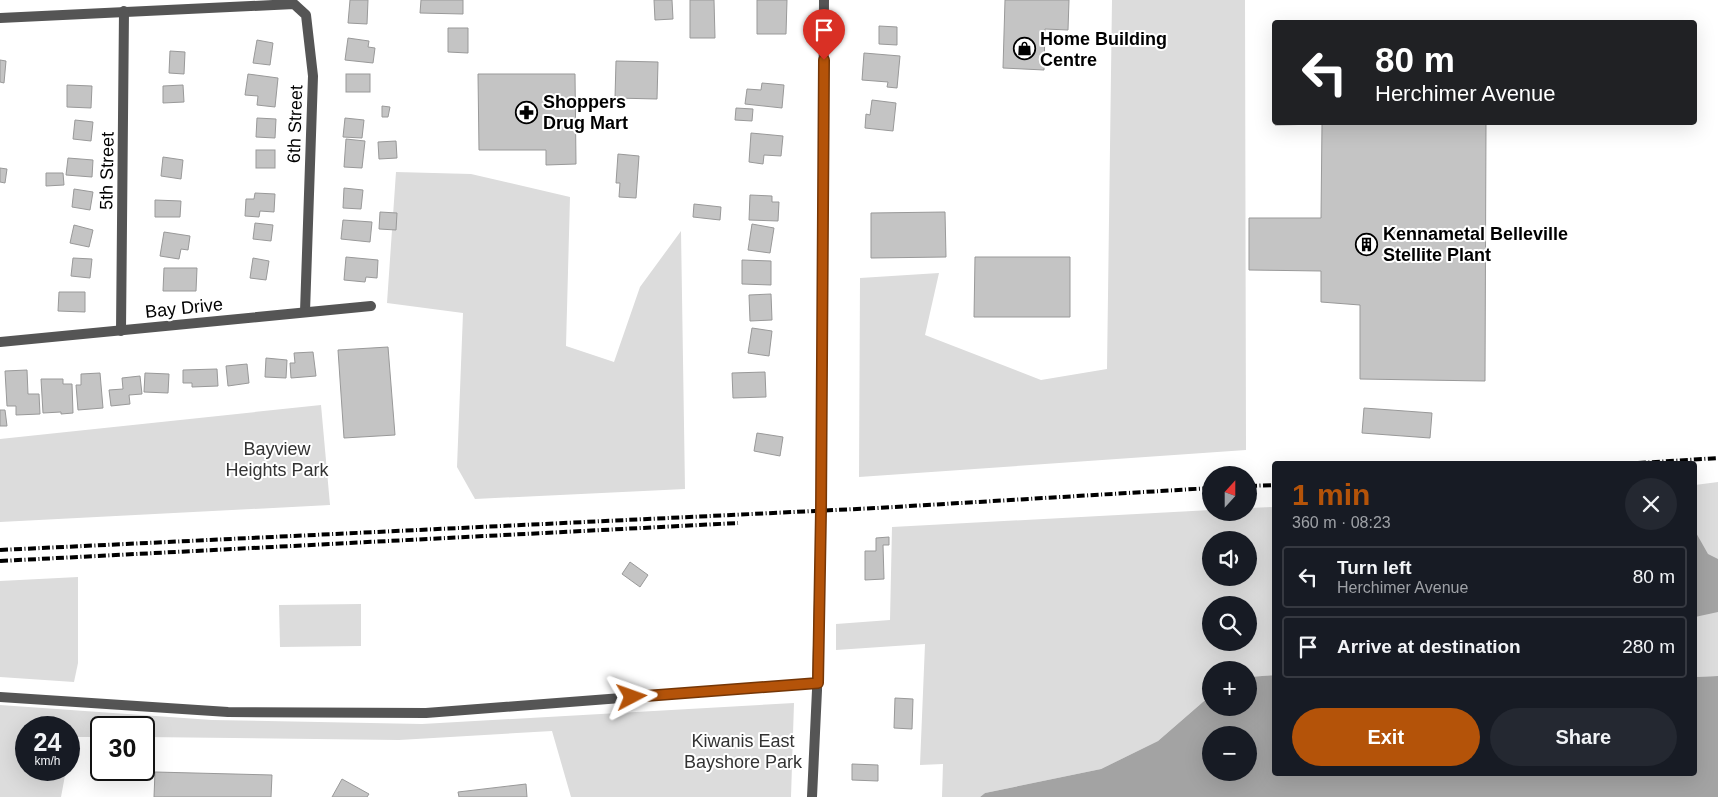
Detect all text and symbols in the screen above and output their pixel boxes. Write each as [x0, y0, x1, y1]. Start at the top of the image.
pin [803, 9, 845, 60]
icon: arrive [810, 16, 838, 44]
place label: Home Building Centre [1040, 29, 1167, 70]
shop icon: Home Building Centre [1012, 37, 1036, 61]
icon: left [1292, 40, 1357, 105]
text: 80 m [1375, 40, 1455, 79]
text: Herchimer Avenue [1375, 81, 1556, 106]
street label: 6th Street [284, 85, 306, 163]
place label: Shoppers Drug Mart [543, 92, 628, 133]
pharmacy icon: Shoppers Drug Mart [515, 100, 539, 124]
street label: 5th Street [96, 132, 118, 210]
place label: Kennametal Belleville Stellite Plant [1383, 224, 1568, 265]
building icon: Kennametal Belleville Stellite Plant [1355, 232, 1379, 256]
street label: Bay Drive [144, 294, 224, 322]
park label: Bayview Heights Park [225, 439, 330, 480]
north arrow [1202, 466, 1258, 521]
map controls [1202, 466, 1257, 781]
text: 1 min [1292, 478, 1370, 511]
button: close [1625, 478, 1677, 530]
text: 360 m · 08:23 [1292, 514, 1391, 531]
button: sound [1202, 531, 1257, 586]
text: Turn left [1337, 557, 1412, 578]
icon: left [1294, 563, 1322, 591]
text: 80 m [1633, 566, 1675, 587]
text: Herchimer Avenue [1337, 579, 1468, 596]
button: search [1202, 596, 1257, 651]
icon: arrive [1294, 633, 1322, 661]
text: Arrive at destination [1337, 636, 1521, 657]
text: 280 m [1622, 636, 1675, 657]
button: + [1202, 661, 1257, 716]
position arrow [605, 670, 657, 722]
button: Exit [1292, 708, 1480, 766]
button: Share [1490, 708, 1677, 766]
speed limit sign: 30 [90, 716, 155, 781]
button: − [1202, 726, 1257, 781]
text: 24 [34, 728, 61, 756]
park label: Kiwanis East Bayshore Park [684, 731, 803, 772]
text: km/h [34, 754, 61, 768]

